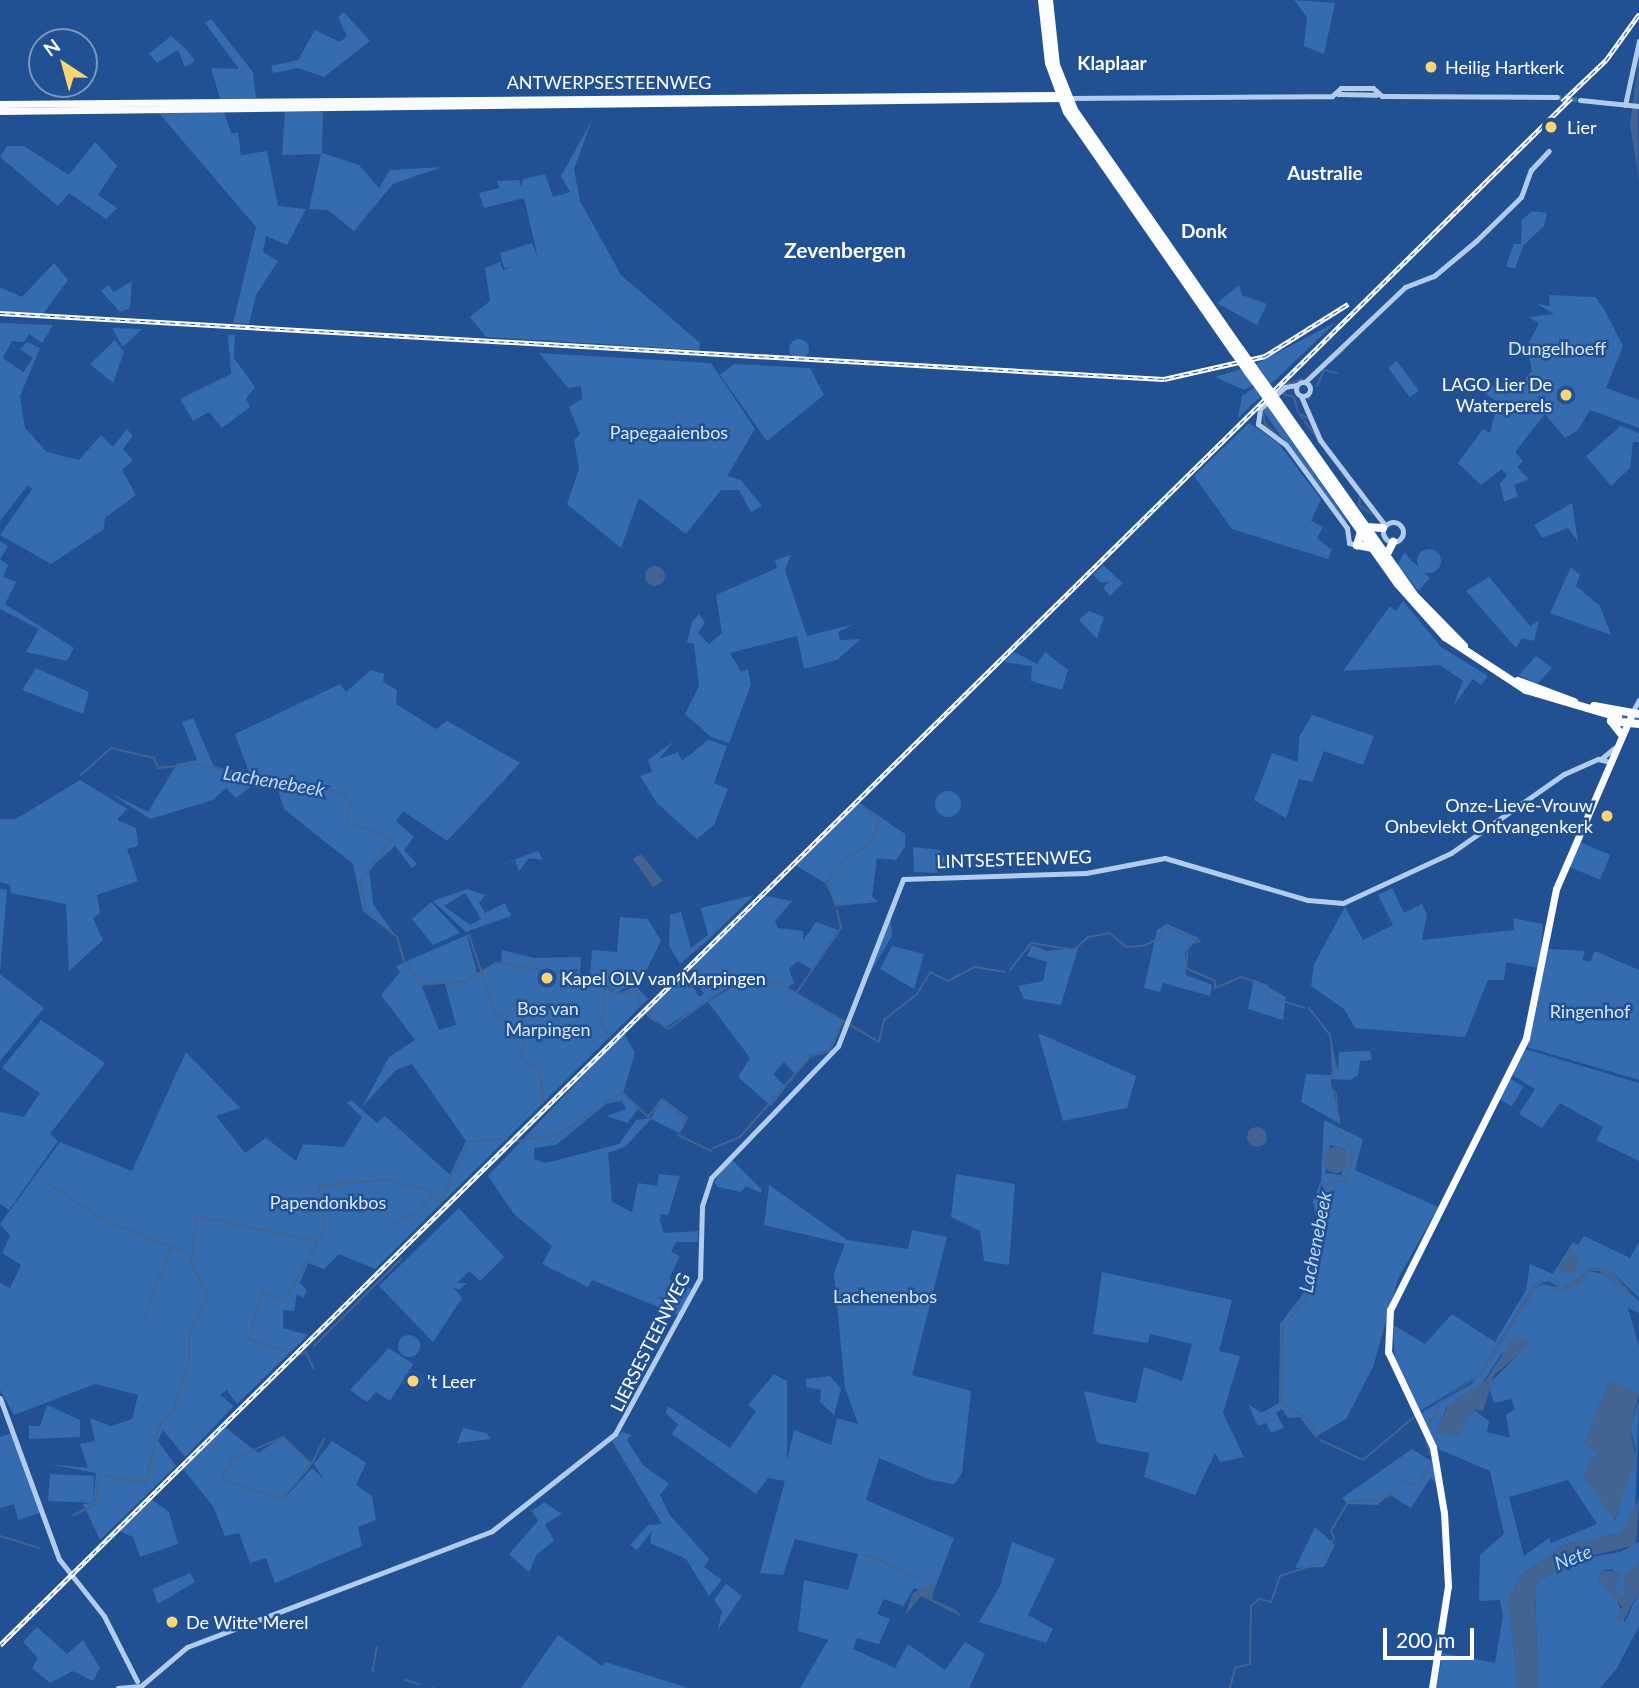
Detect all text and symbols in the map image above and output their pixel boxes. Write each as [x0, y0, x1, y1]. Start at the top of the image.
north arrow [28, 28, 98, 98]
text: N [39, 34, 64, 61]
district label: Klaplaar [1077, 52, 1147, 74]
place label: Heilig Hartkerk [1445, 56, 1564, 78]
marker: Heilig Hartkerk [1423, 59, 1439, 75]
street label: ANTWERPSESTEENWEG [507, 71, 711, 93]
place label: Lier [1567, 116, 1597, 138]
marker: Lier [1541, 117, 1561, 137]
district label: Australie [1287, 162, 1363, 184]
district label: Donk [1181, 220, 1227, 242]
district label: Zevenbergen [784, 237, 906, 263]
park label: Dungelhoeff [1508, 337, 1606, 359]
place label: LAGO Lier De Waterperels [1441, 374, 1552, 416]
marker: LAGO Lier De Waterperels [1558, 387, 1574, 403]
park label: Papegaaienbos [610, 421, 728, 443]
water label: Lachenebeek [222, 761, 326, 801]
place label: Onze-Lieve-Vrouw Onbevlekt Ontvangenkerk [1385, 795, 1593, 838]
marker: Onze-Lieve-Vrouw Onbevlekt Ontvangenkerk [1599, 808, 1615, 824]
street label: LINTSESTEENWEG [936, 845, 1092, 873]
place label: Kapel OLV van Marpingen [561, 967, 767, 989]
marker: Kapel OLV van Marpingen [539, 970, 555, 986]
park label: Bos van Marpingen [505, 998, 591, 1040]
park label: Ringenhof [1550, 1000, 1630, 1022]
water label: Lachenebeek [1294, 1189, 1336, 1295]
park label: Papendonkbos [270, 1191, 386, 1213]
street label: LIERSESTEENWEG [606, 1269, 694, 1415]
park label: Lachenenbos [833, 1285, 937, 1307]
place label: 't Leer [427, 1370, 476, 1392]
marker: 't Leer [405, 1373, 421, 1389]
water label: Nete [1551, 1540, 1595, 1574]
place label: De Witte Merel [186, 1611, 309, 1633]
marker: De Witte Merel [164, 1614, 180, 1630]
scale bar [1387, 1614, 1478, 1658]
text: 200 m [1396, 1627, 1455, 1652]

